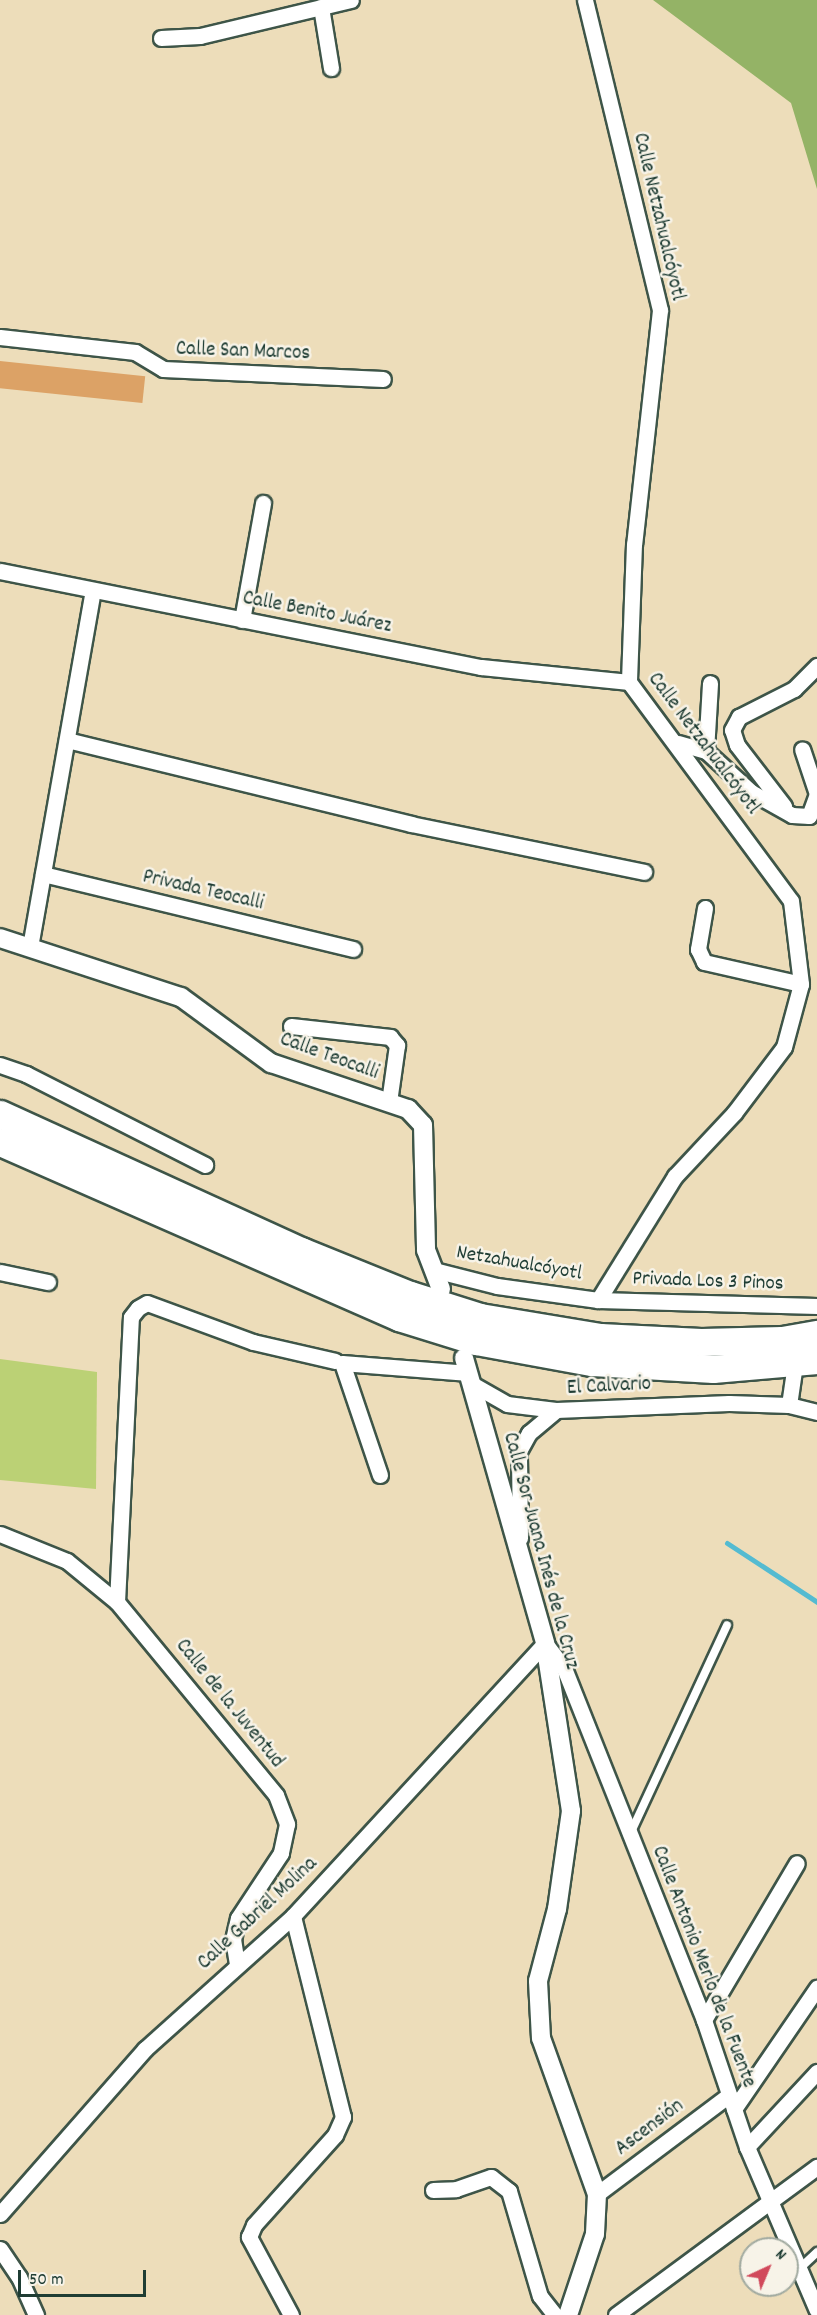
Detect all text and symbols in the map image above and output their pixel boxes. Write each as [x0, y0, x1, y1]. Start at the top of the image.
street label: Calle Netzahualcóyotl [626, 131, 690, 303]
street label: Calle San Marcos [175, 337, 311, 367]
street label: Calle Benito Juárez [240, 586, 394, 640]
street label: Calle Netzahualcóyotl [641, 668, 765, 820]
street label: Privada Teocalli [140, 865, 266, 917]
street label: Calle Teocalli [276, 1027, 382, 1087]
street label: Netzahualcóyotl [454, 1241, 584, 1287]
street label: Privada Los 3 Pinos [632, 1267, 784, 1297]
street label: El Calvario [566, 1372, 652, 1402]
street label: Calle Sor Juana Inés de la Cruz [496, 1430, 584, 1672]
street label: Calle de la Juventud [169, 1634, 289, 1774]
street label: Calle Antonio Merlo de la Fuente [645, 1843, 761, 2091]
street label: Calle Gabriel Molina [193, 1852, 323, 1976]
street label: Ascensión [611, 2094, 689, 2162]
north arrow [739, 2237, 799, 2297]
text: N [770, 2244, 791, 2266]
scale bar [21, 2258, 148, 2296]
text: 50 m [29, 2268, 64, 2293]

